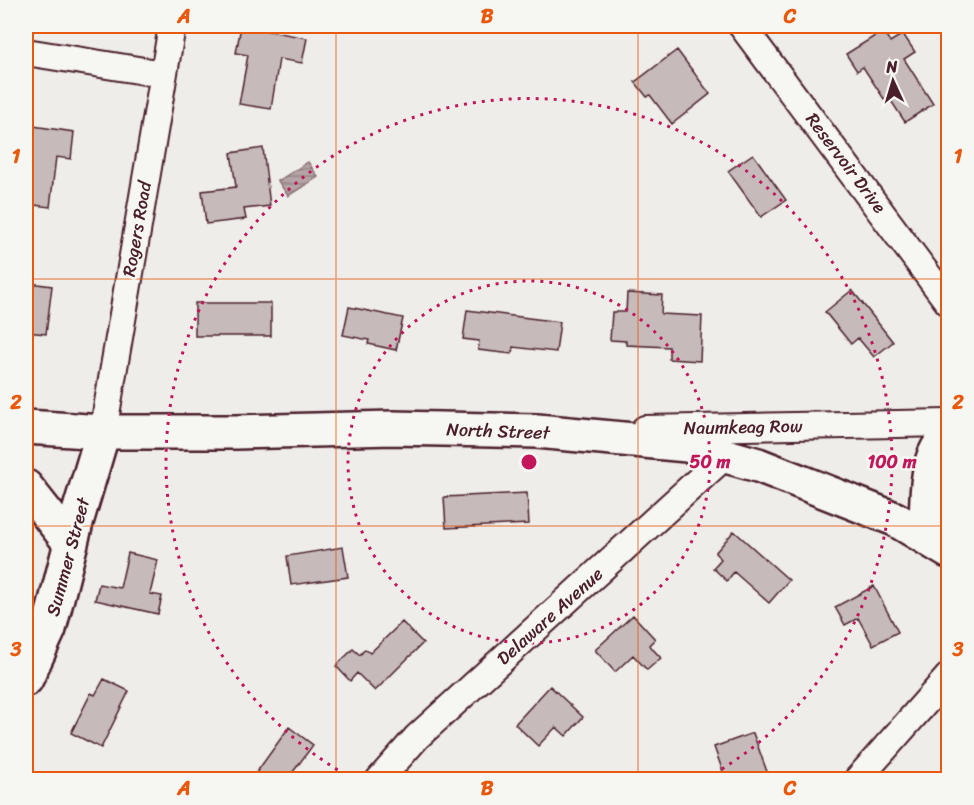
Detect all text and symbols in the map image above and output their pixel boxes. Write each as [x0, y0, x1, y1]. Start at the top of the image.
text: A [176, 0, 191, 34]
text: B [481, 0, 494, 34]
text: C [783, 0, 797, 34]
north arrow [863, 51, 923, 111]
text: N [884, 52, 899, 81]
street label: Reservoir Drive [797, 106, 895, 221]
text: 1 [12, 139, 21, 174]
text: 1 [954, 139, 963, 174]
street label: Rogers Road [113, 177, 161, 279]
text: 2 [9, 385, 22, 420]
text: 2 [951, 385, 964, 420]
street label: Naumkeag Row [683, 410, 803, 444]
street label: North Street [446, 413, 551, 449]
text: 50 m [690, 446, 731, 478]
text: 100 m [868, 446, 917, 478]
centre of rings [519, 452, 539, 472]
street label: Summer Street [37, 493, 99, 620]
street label: Delaware Avenue [489, 559, 611, 673]
text: 3 [10, 632, 22, 667]
text: 3 [952, 632, 964, 667]
text: A [176, 771, 191, 805]
text: B [481, 771, 494, 805]
text: C [783, 771, 797, 805]

